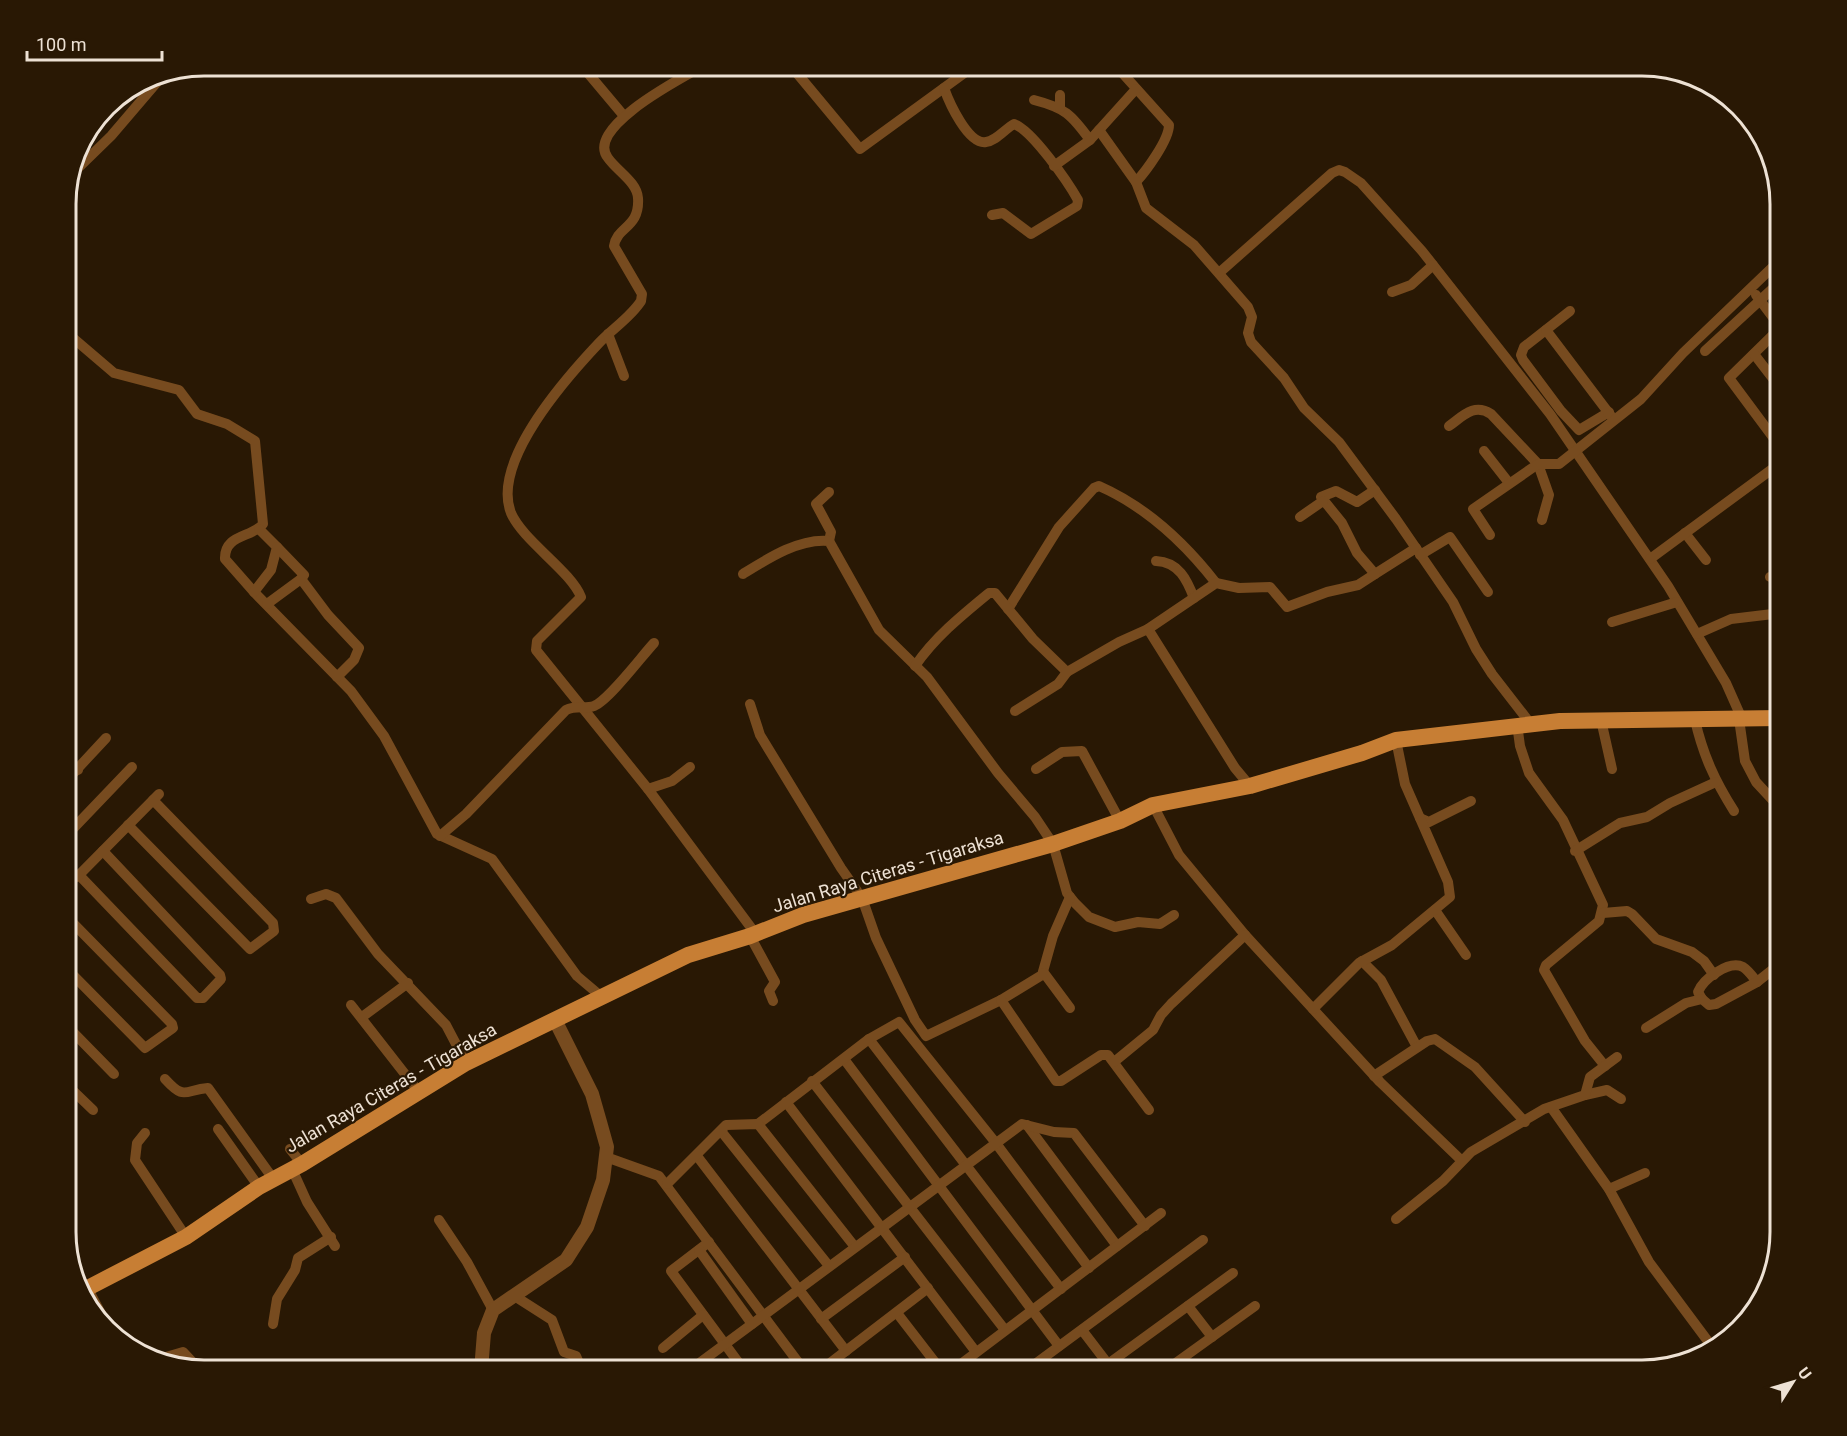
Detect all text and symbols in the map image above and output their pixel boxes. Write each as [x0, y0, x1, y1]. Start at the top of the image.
scale bar [27, 24, 162, 62]
text: 100 m [36, 34, 87, 55]
street label: Jalan Raya Citeras - Tigaraksa [770, 826, 1006, 917]
street label: Jalan Raya Citeras - Tigaraksa [281, 1018, 500, 1157]
north arrow [1763, 1352, 1823, 1412]
text: U [1794, 1363, 1815, 1383]

